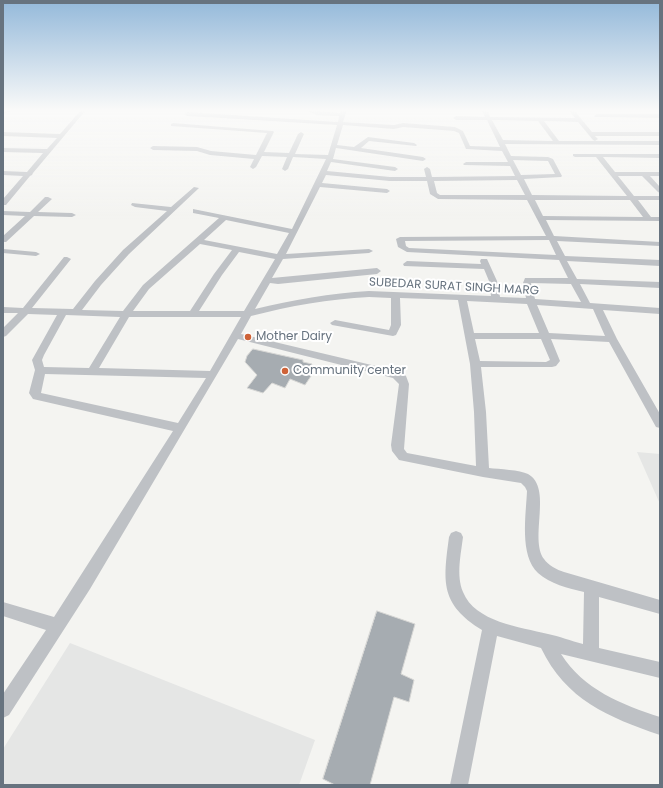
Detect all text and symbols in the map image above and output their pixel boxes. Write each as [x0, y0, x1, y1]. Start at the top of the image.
street label: SUBEDAR SURAT SINGH MARG [369, 275, 539, 299]
place label: Mother Dairy [256, 330, 332, 344]
marker: Mother Dairy [243, 332, 253, 342]
place label: Community center [293, 364, 406, 378]
marker: Community center [280, 366, 290, 376]

